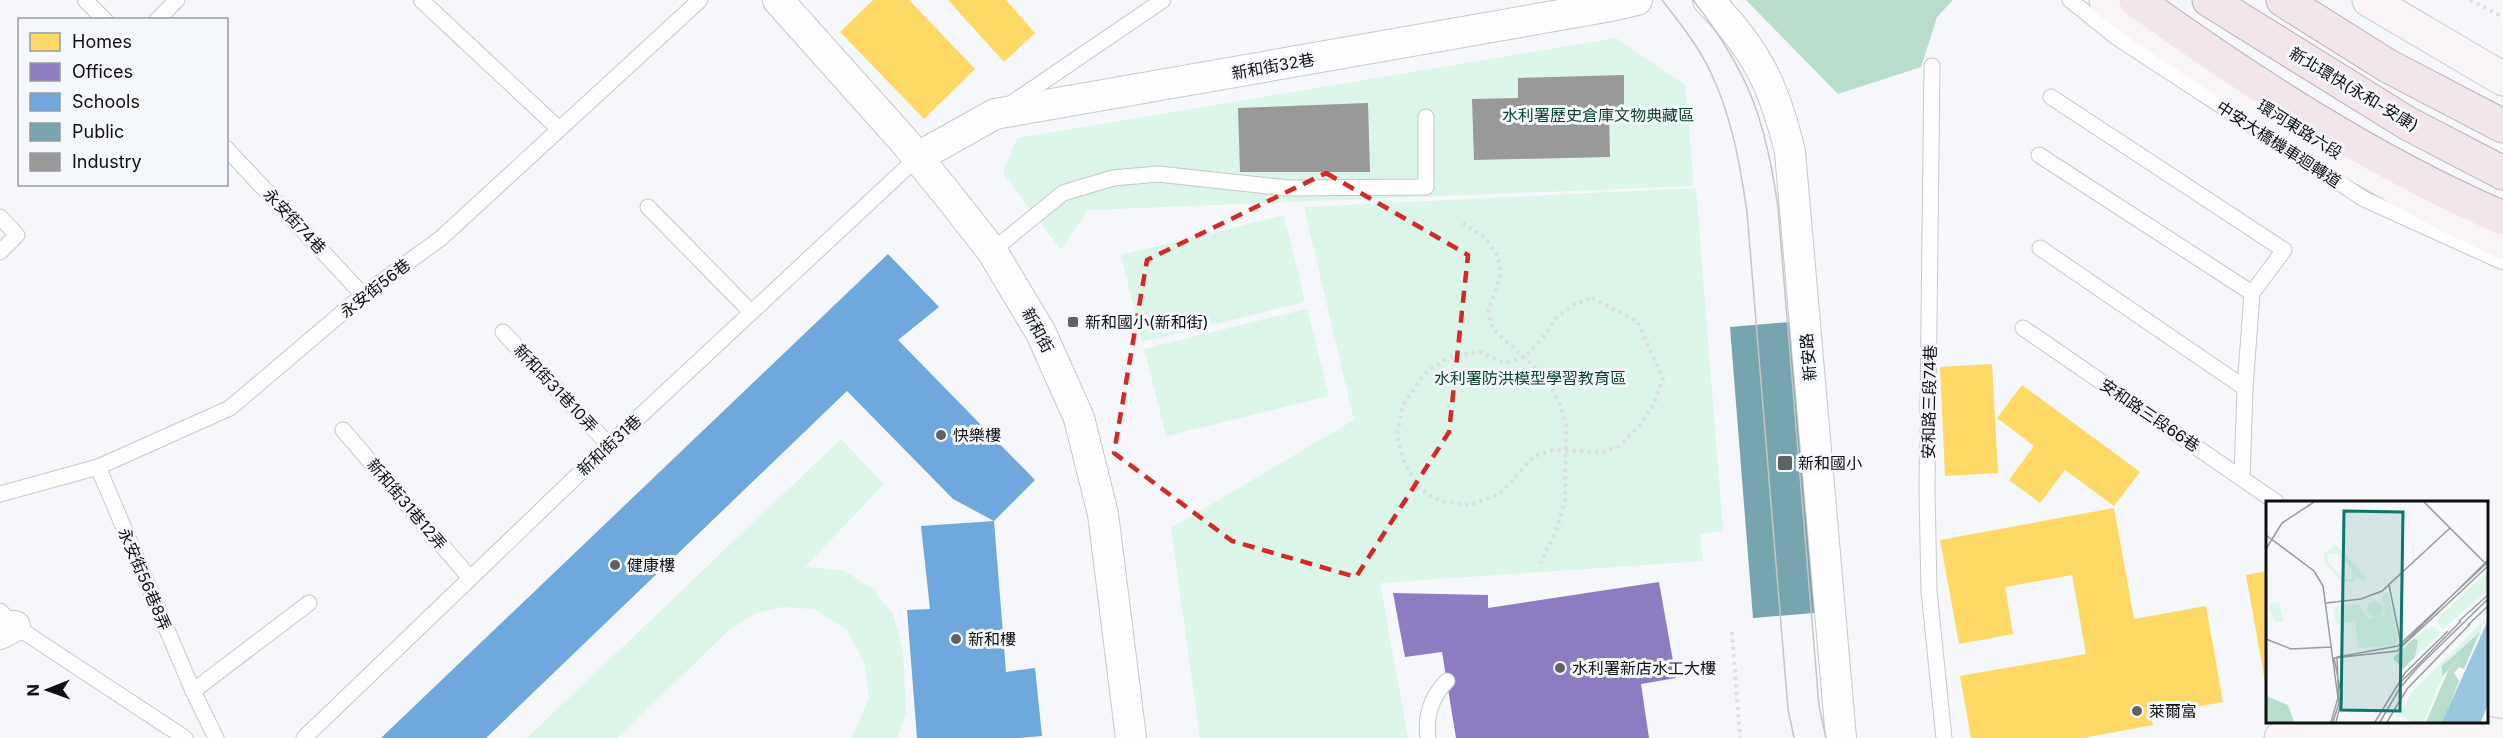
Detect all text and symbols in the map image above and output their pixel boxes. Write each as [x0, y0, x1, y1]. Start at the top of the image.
legend [18, 18, 228, 186]
text: Homes [72, 31, 132, 52]
street label: 新北環快(永和-安康) [2286, 43, 2422, 135]
street label: 新和街32巷 [1230, 49, 1316, 83]
text: Offices [72, 61, 133, 82]
text: Schools [72, 91, 140, 112]
street label: 環河東路六段 [2254, 95, 2346, 163]
street label: 中安大橋機車迴轉道 [2213, 96, 2345, 192]
park label: 水利署歷史倉庫文物典藏區 [1502, 105, 1694, 125]
text: Public [72, 121, 124, 142]
text: Industry [72, 151, 142, 172]
street label: 永安街74巷 [260, 184, 330, 258]
street label: 永安街56巷 [336, 254, 414, 322]
street label: 新和街 [1018, 304, 1058, 356]
place label: 新和國小(新和街) [1085, 312, 1209, 332]
marker: 新和國小(新和街) [1066, 315, 1080, 329]
street label: 新安路 [1796, 332, 1820, 382]
street label: 新和街31巷10弄 [510, 340, 602, 436]
street label: 安和路三段74巷 [1918, 345, 1940, 459]
park label: 水利署防洪模型學習教育區 [1434, 368, 1626, 388]
street label: 安和路三段66巷 [2096, 374, 2204, 456]
street label: 新和街31巷 [573, 410, 645, 480]
place label: 快樂樓 [953, 425, 1001, 445]
marker: 快樂樓 [934, 428, 948, 442]
place label: 新和國小 [1798, 453, 1862, 473]
street label: 新和街31巷12弄 [363, 454, 451, 554]
marker: 新和國小 [1776, 454, 1794, 472]
inset map [2266, 501, 2488, 723]
street label: 永安街56巷8弄 [114, 525, 176, 633]
place label: 健康樓 [627, 555, 675, 575]
marker: 健康樓 [608, 558, 622, 572]
place label: 新和樓 [968, 629, 1016, 649]
marker: 新和樓 [949, 632, 963, 646]
place label: 水利署新店水工大樓 [1572, 658, 1716, 678]
north arrow [18, 660, 78, 720]
marker: 水利署新店水工大樓 [1553, 661, 1567, 675]
text: N [23, 684, 43, 697]
place label: 萊爾富 [2149, 701, 2197, 721]
marker: 萊爾富 [2130, 704, 2144, 718]

